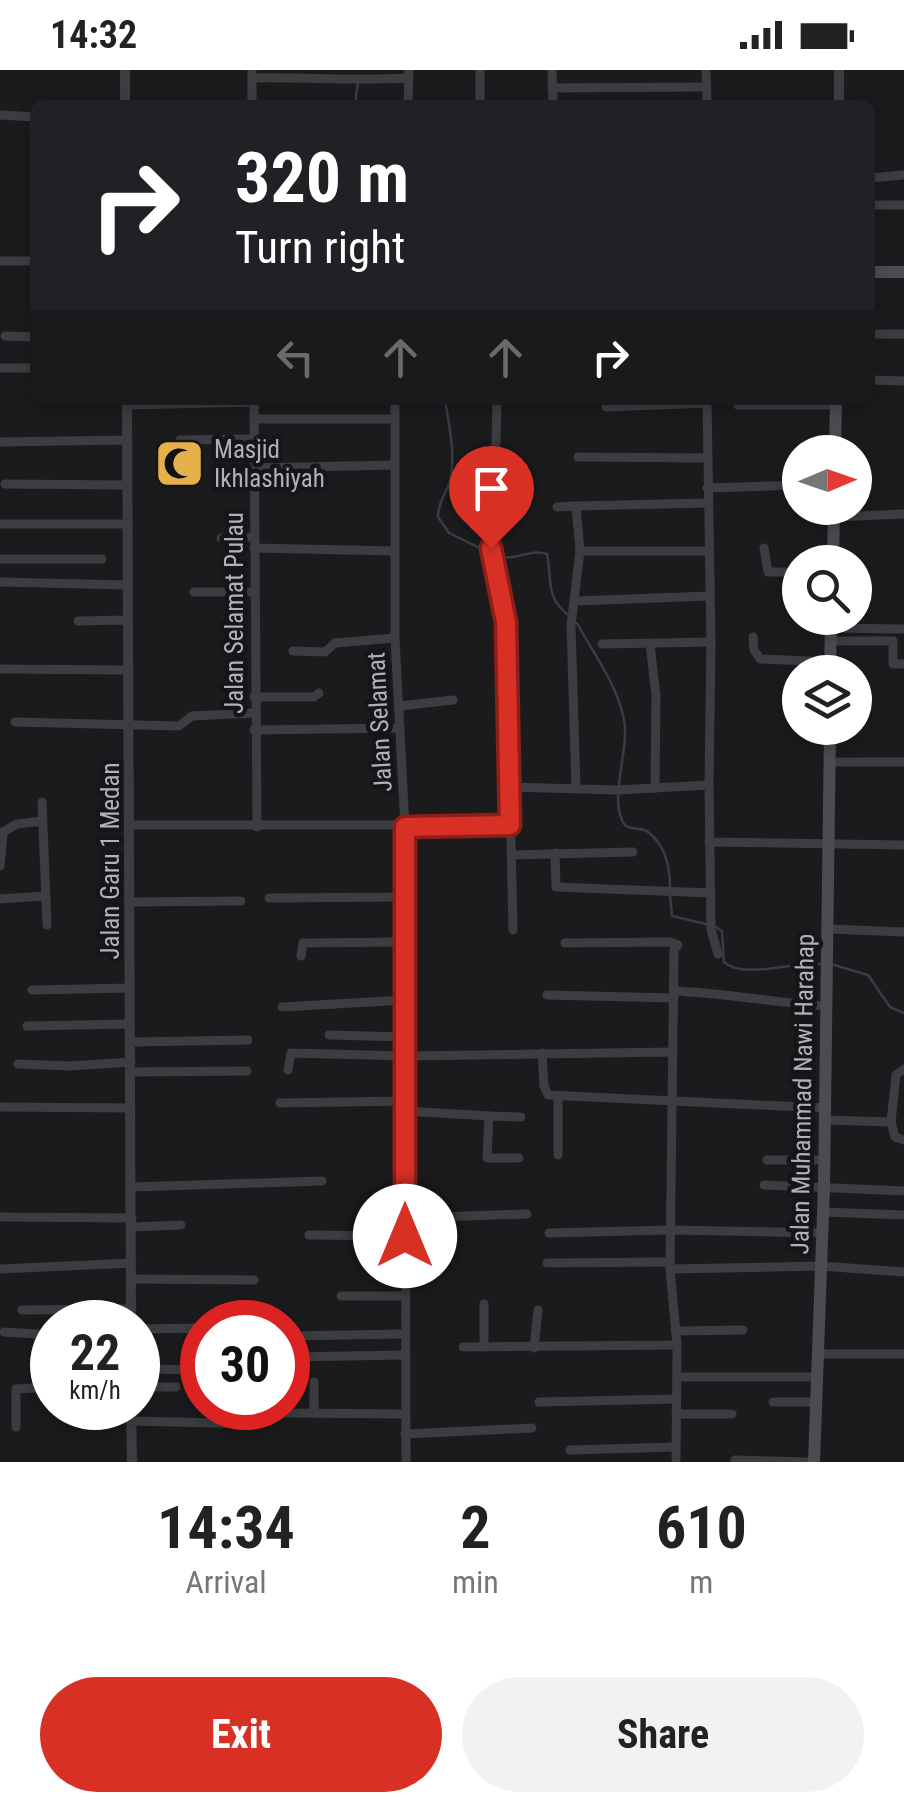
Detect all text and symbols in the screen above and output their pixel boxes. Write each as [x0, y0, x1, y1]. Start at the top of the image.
text: 14:32 [50, 13, 137, 57]
text: 320 m [235, 137, 409, 219]
icon: right [70, 140, 200, 270]
text: Turn right [235, 221, 405, 274]
icon: left [268, 330, 323, 385]
icon: ahead [373, 330, 428, 385]
icon: ahead [478, 330, 533, 385]
icon: right [583, 330, 638, 385]
place label: Masjid Ikhlashiyah [214, 435, 325, 493]
north arrow [782, 435, 872, 525]
map controls [782, 435, 872, 745]
mosque icon: Masjid Ikhlashiyah [153, 437, 205, 489]
pin [449, 446, 534, 549]
icon: arrive [464, 461, 519, 516]
street label: Jalan Selamat Pulau [220, 512, 249, 714]
button: search [782, 545, 872, 635]
street label: Jalan Selamat [361, 651, 398, 793]
button: layers [782, 655, 872, 745]
street label: Jalan Garu 1 Medan [96, 763, 125, 959]
street label: Jalan Muhammad Nawi Harahap [785, 934, 820, 1255]
position arrow [353, 1184, 457, 1288]
speed limit sign: 30 [180, 1300, 310, 1430]
text: 22 [70, 1324, 120, 1382]
text: km/h [69, 1376, 121, 1405]
text: 14:34 [157, 1492, 295, 1563]
text: 2 [460, 1492, 491, 1563]
text: 610 [656, 1492, 747, 1563]
text: Arrival [185, 1563, 267, 1601]
text: min [452, 1563, 499, 1601]
text: m [689, 1563, 713, 1601]
button: Exit [40, 1677, 442, 1792]
button: Share [462, 1677, 864, 1792]

